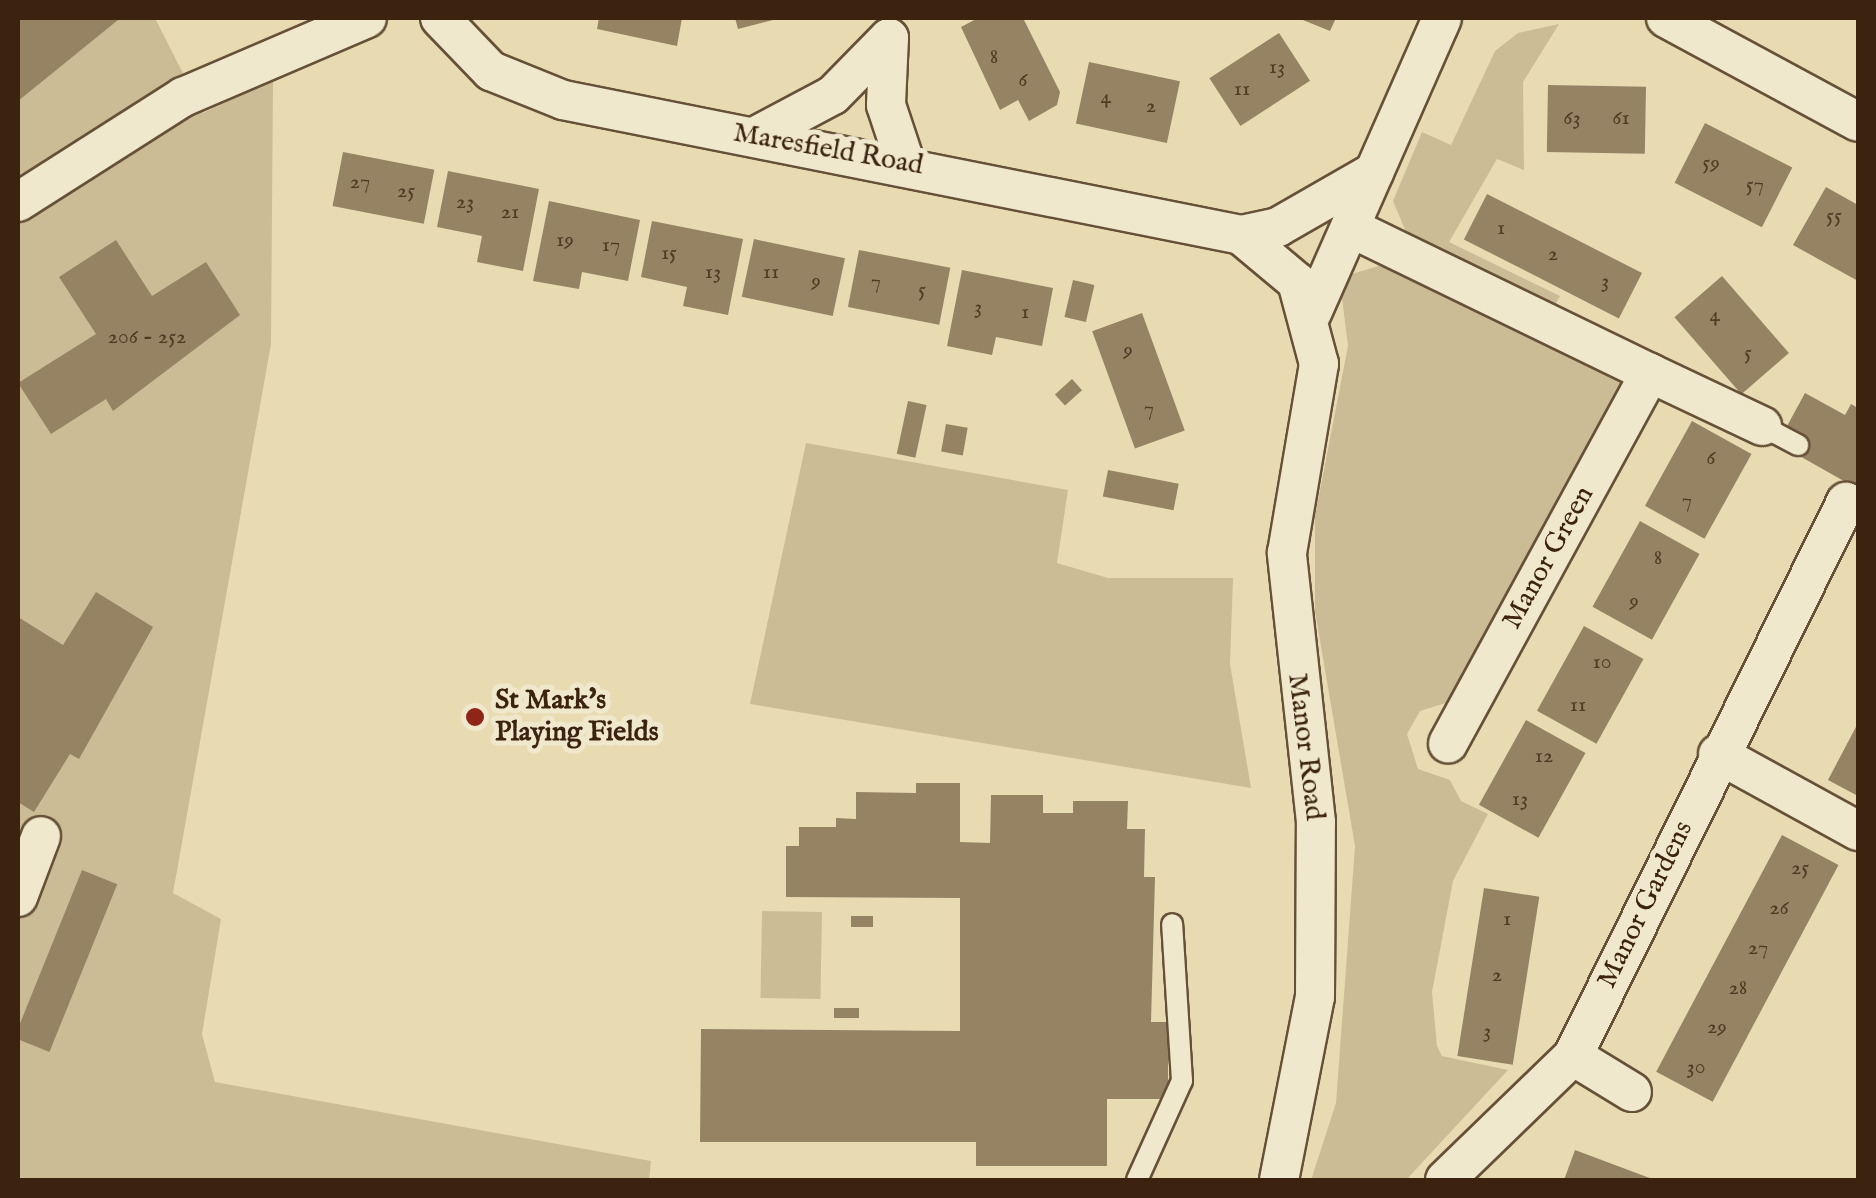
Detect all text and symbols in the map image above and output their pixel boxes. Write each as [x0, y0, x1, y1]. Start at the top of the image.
house number: 8 [990, 45, 998, 71]
house number: 13 [1269, 55, 1285, 81]
house number: 6 [1018, 68, 1028, 94]
house number: 11 [1234, 77, 1250, 103]
house number: 4 [1101, 85, 1111, 111]
house number: 2 [1146, 94, 1156, 120]
house number: 63 [1563, 106, 1581, 132]
house number: 61 [1612, 106, 1630, 132]
street label: Maresfield Road [730, 117, 926, 183]
house number: 59 [1702, 151, 1720, 177]
house number: 27 [350, 170, 370, 196]
house number: 57 [1746, 173, 1764, 199]
house number: 25 [397, 179, 415, 205]
house number: 23 [456, 190, 474, 216]
house number: 21 [501, 200, 519, 226]
house number: 55 [1826, 204, 1842, 230]
house number: 1 [1497, 216, 1505, 242]
house number: 19 [556, 228, 574, 254]
house number: 17 [602, 233, 620, 259]
house number: 15 [661, 241, 677, 267]
house number: 2 [1548, 242, 1558, 268]
house number: 13 [705, 260, 721, 286]
house number: 11 [763, 260, 779, 286]
house number: 9 [811, 269, 821, 295]
house number: 3 [1601, 269, 1609, 295]
house number: 7 [871, 270, 881, 296]
house number: 5 [918, 278, 926, 304]
house number: 3 [974, 295, 982, 321]
house number: 1 [1021, 300, 1029, 326]
house number: 4 [1710, 303, 1720, 329]
house number: 206 - 252 [108, 325, 186, 351]
house number: 9 [1123, 338, 1133, 364]
house number: 5 [1744, 341, 1752, 367]
house number: 7 [1144, 397, 1154, 423]
house number: 6 [1706, 446, 1716, 472]
street label: Manor Green [1496, 481, 1602, 635]
house number: 7 [1682, 489, 1692, 515]
house number: 8 [1654, 546, 1662, 572]
house number: 9 [1629, 589, 1639, 615]
house number: 10 [1593, 650, 1611, 676]
street label: Manor Road [1279, 671, 1331, 823]
place label: St Mark's Playing Fields [495, 684, 659, 750]
house number: 11 [1570, 693, 1586, 719]
marker: St Mark's Playing Fields [464, 706, 486, 728]
house number: 12 [1535, 744, 1553, 770]
house number: 13 [1512, 787, 1528, 813]
street label: Manor Gardens [1591, 816, 1701, 994]
house number: 25 [1791, 856, 1809, 882]
house number: 26 [1769, 896, 1789, 922]
house number: 1 [1503, 907, 1511, 933]
house number: 27 [1748, 936, 1768, 962]
house number: 2 [1492, 963, 1502, 989]
house number: 28 [1729, 976, 1747, 1002]
house number: 29 [1707, 1015, 1727, 1041]
house number: 3 [1483, 1019, 1491, 1045]
house number: 30 [1686, 1055, 1706, 1081]

